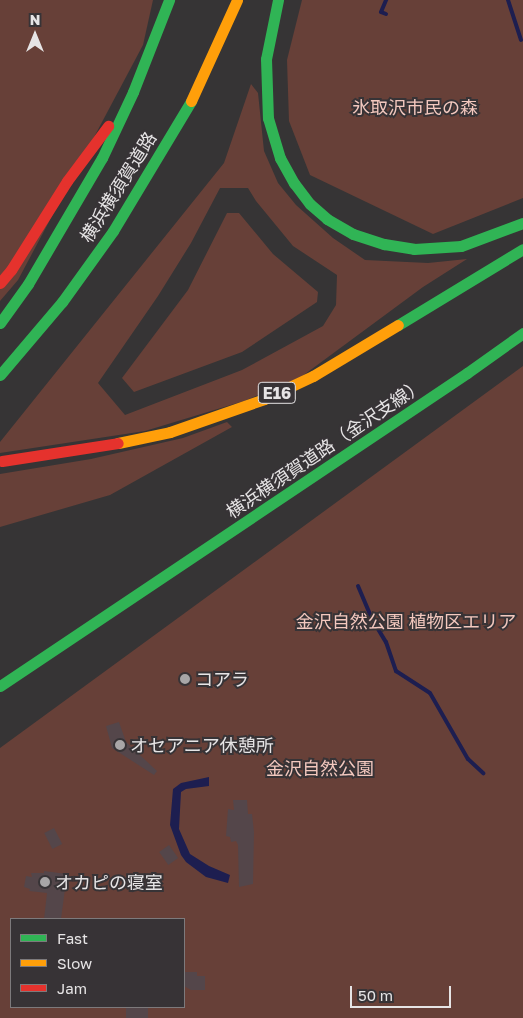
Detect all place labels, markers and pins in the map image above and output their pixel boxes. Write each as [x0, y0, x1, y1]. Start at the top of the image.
place label: コアラ [195, 668, 249, 690]
marker: コアラ [179, 673, 191, 685]
place label: オセアニア休憩所 [130, 734, 274, 756]
marker: オセアニア休憩所 [114, 739, 126, 751]
place label: オカピの寝室 [55, 871, 163, 893]
marker: オカピの寝室 [39, 876, 51, 888]

